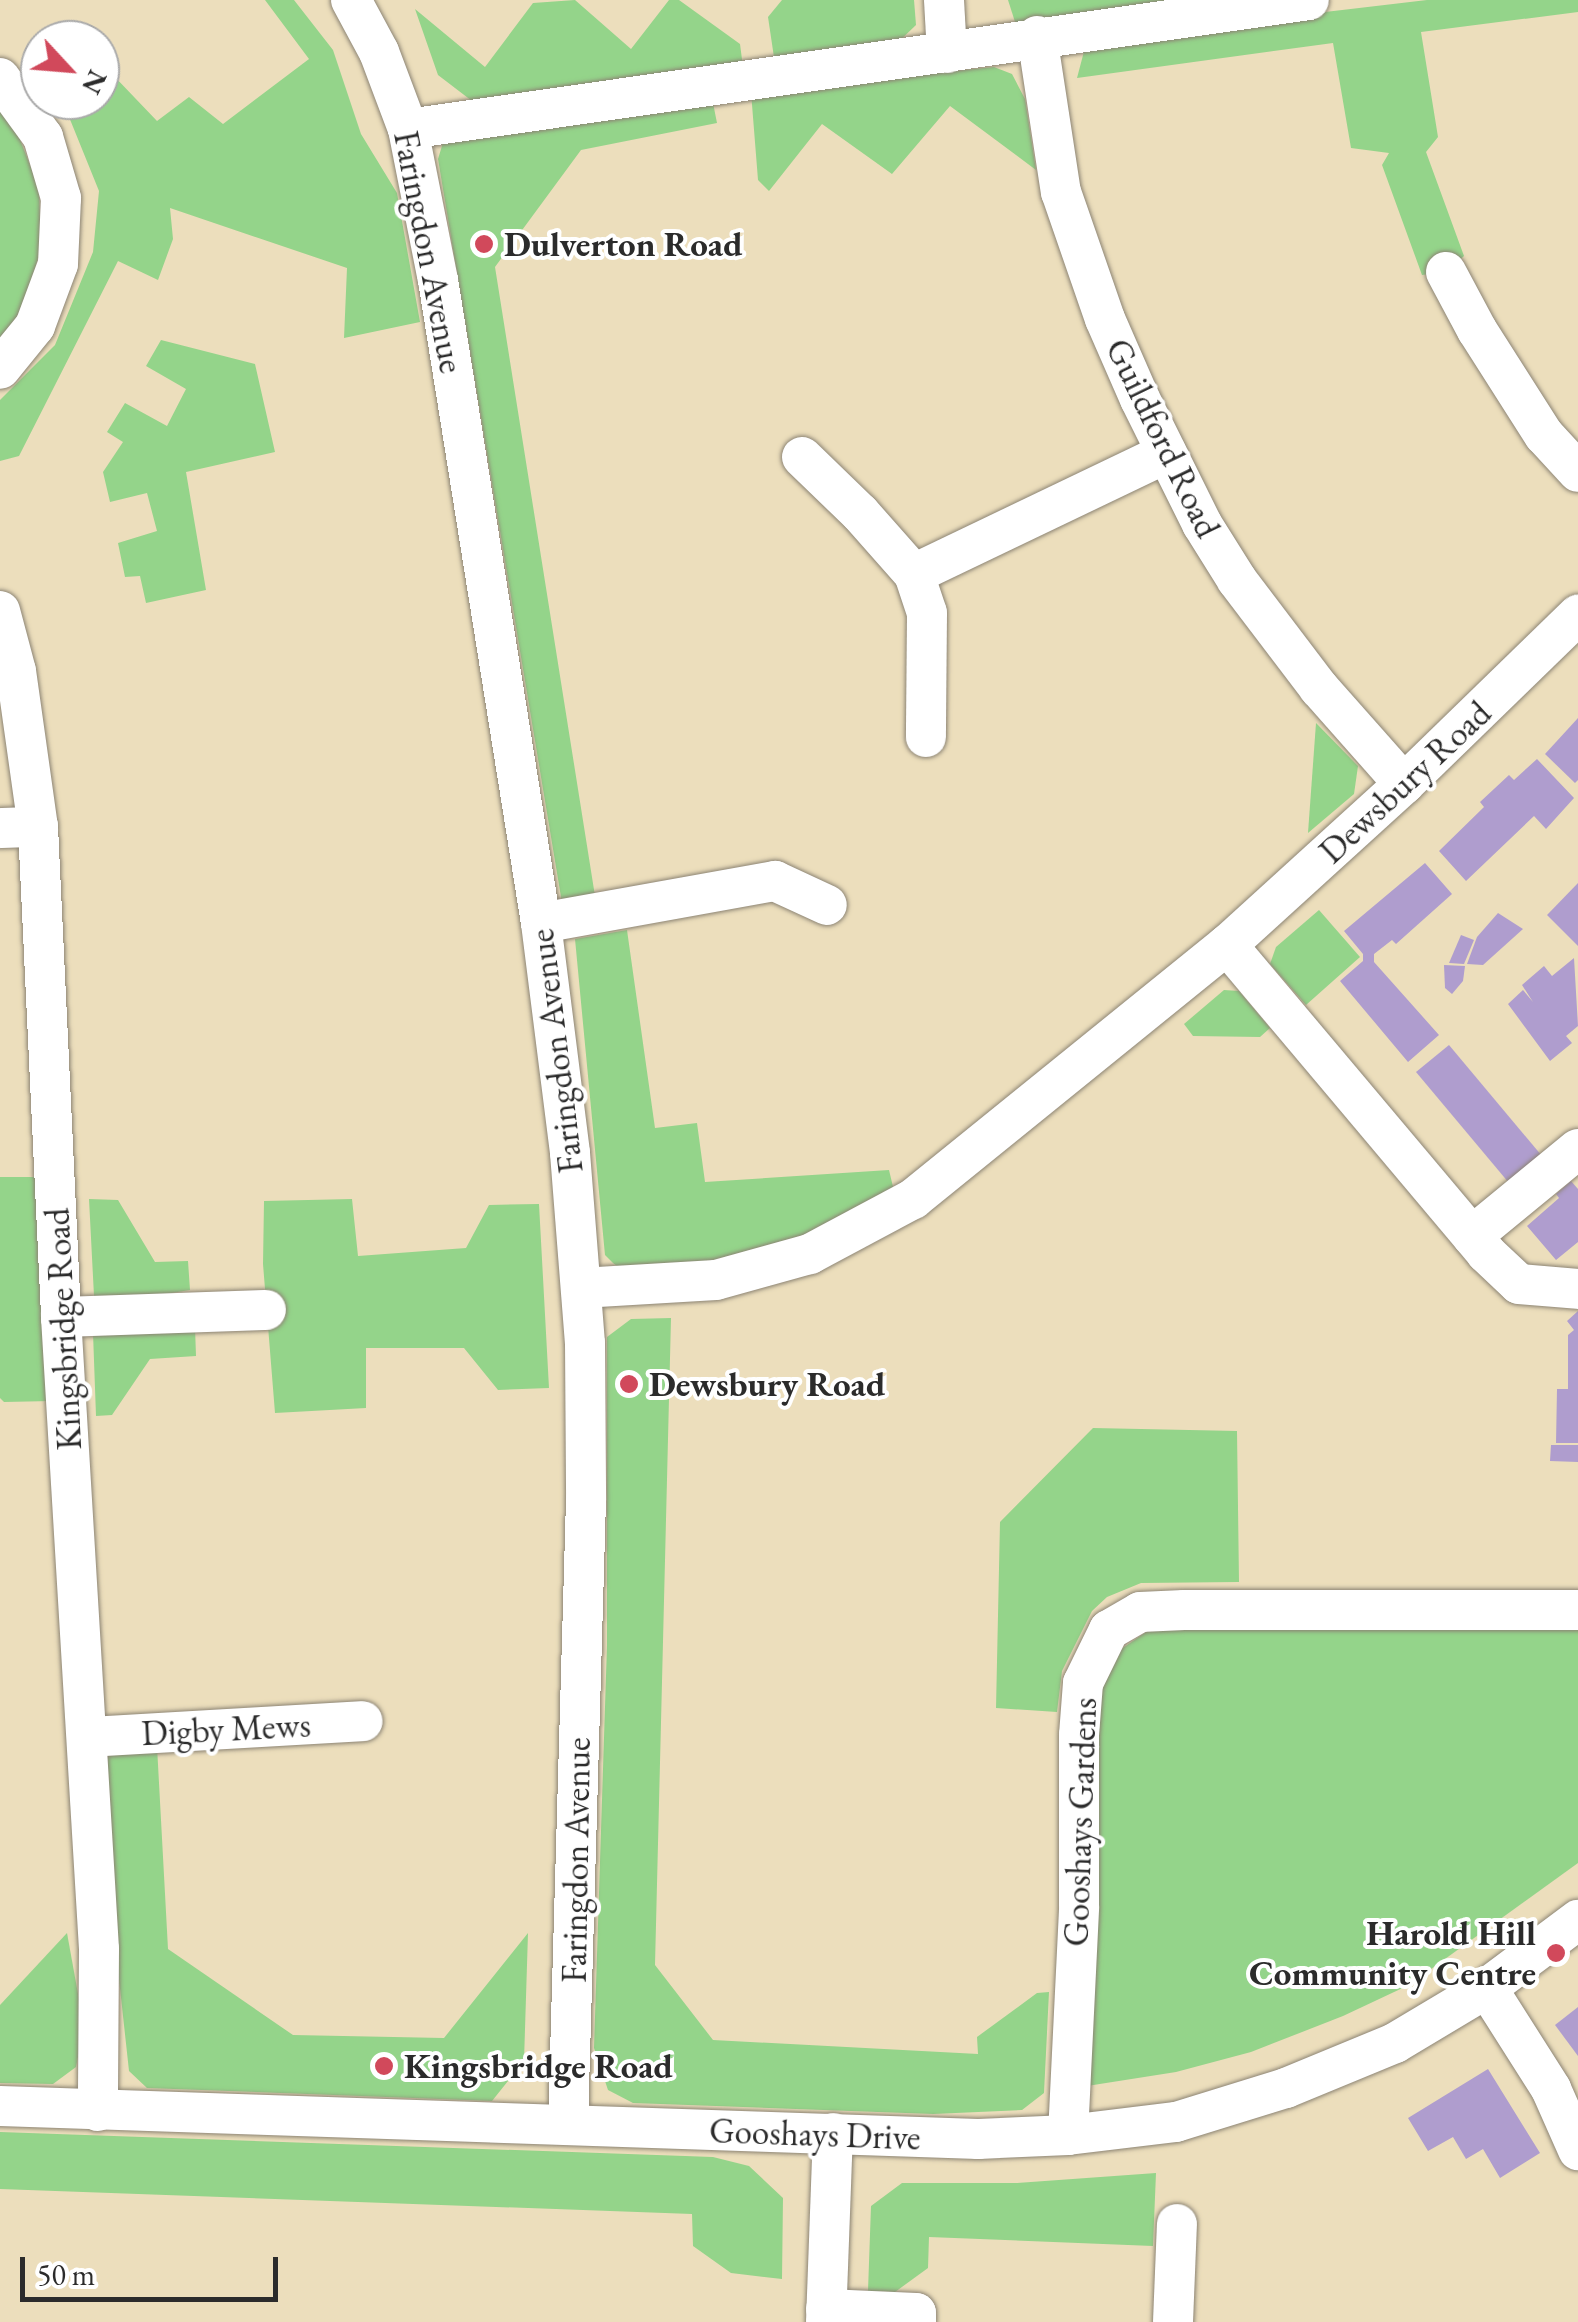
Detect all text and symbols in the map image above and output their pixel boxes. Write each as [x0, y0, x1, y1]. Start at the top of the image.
north arrow [20, 20, 120, 120]
text: N [74, 64, 116, 100]
street label: Faringdon Avenue [385, 127, 473, 377]
place label: Dulverton Road [504, 223, 742, 265]
marker: Dulverton Road [473, 233, 495, 255]
street label: Guildford Road [1097, 332, 1229, 544]
street label: Dewsbury Road [1311, 692, 1499, 872]
street label: Faringdon Avenue [520, 926, 592, 1176]
street label: Kingsbridge Road [36, 1207, 90, 1451]
place label: Dewsbury Road [649, 1363, 885, 1405]
marker: Dewsbury Road [618, 1373, 640, 1395]
street label: Gooshays Gardens [1055, 1697, 1105, 1947]
street label: Digby Mews [140, 1704, 312, 1754]
street label: Faringdon Avenue [553, 1737, 599, 1983]
place label: Harold Hill Community Centre [1249, 1912, 1536, 1994]
marker: Harold Hill Community Centre [1545, 1942, 1567, 1964]
place label: Kingsbridge Road [404, 2045, 673, 2087]
marker: Kingsbridge Road [373, 2055, 395, 2077]
street label: Gooshays Drive [709, 2109, 921, 2159]
scale bar [25, 2237, 282, 2299]
text: 50 m [37, 2255, 95, 2294]

